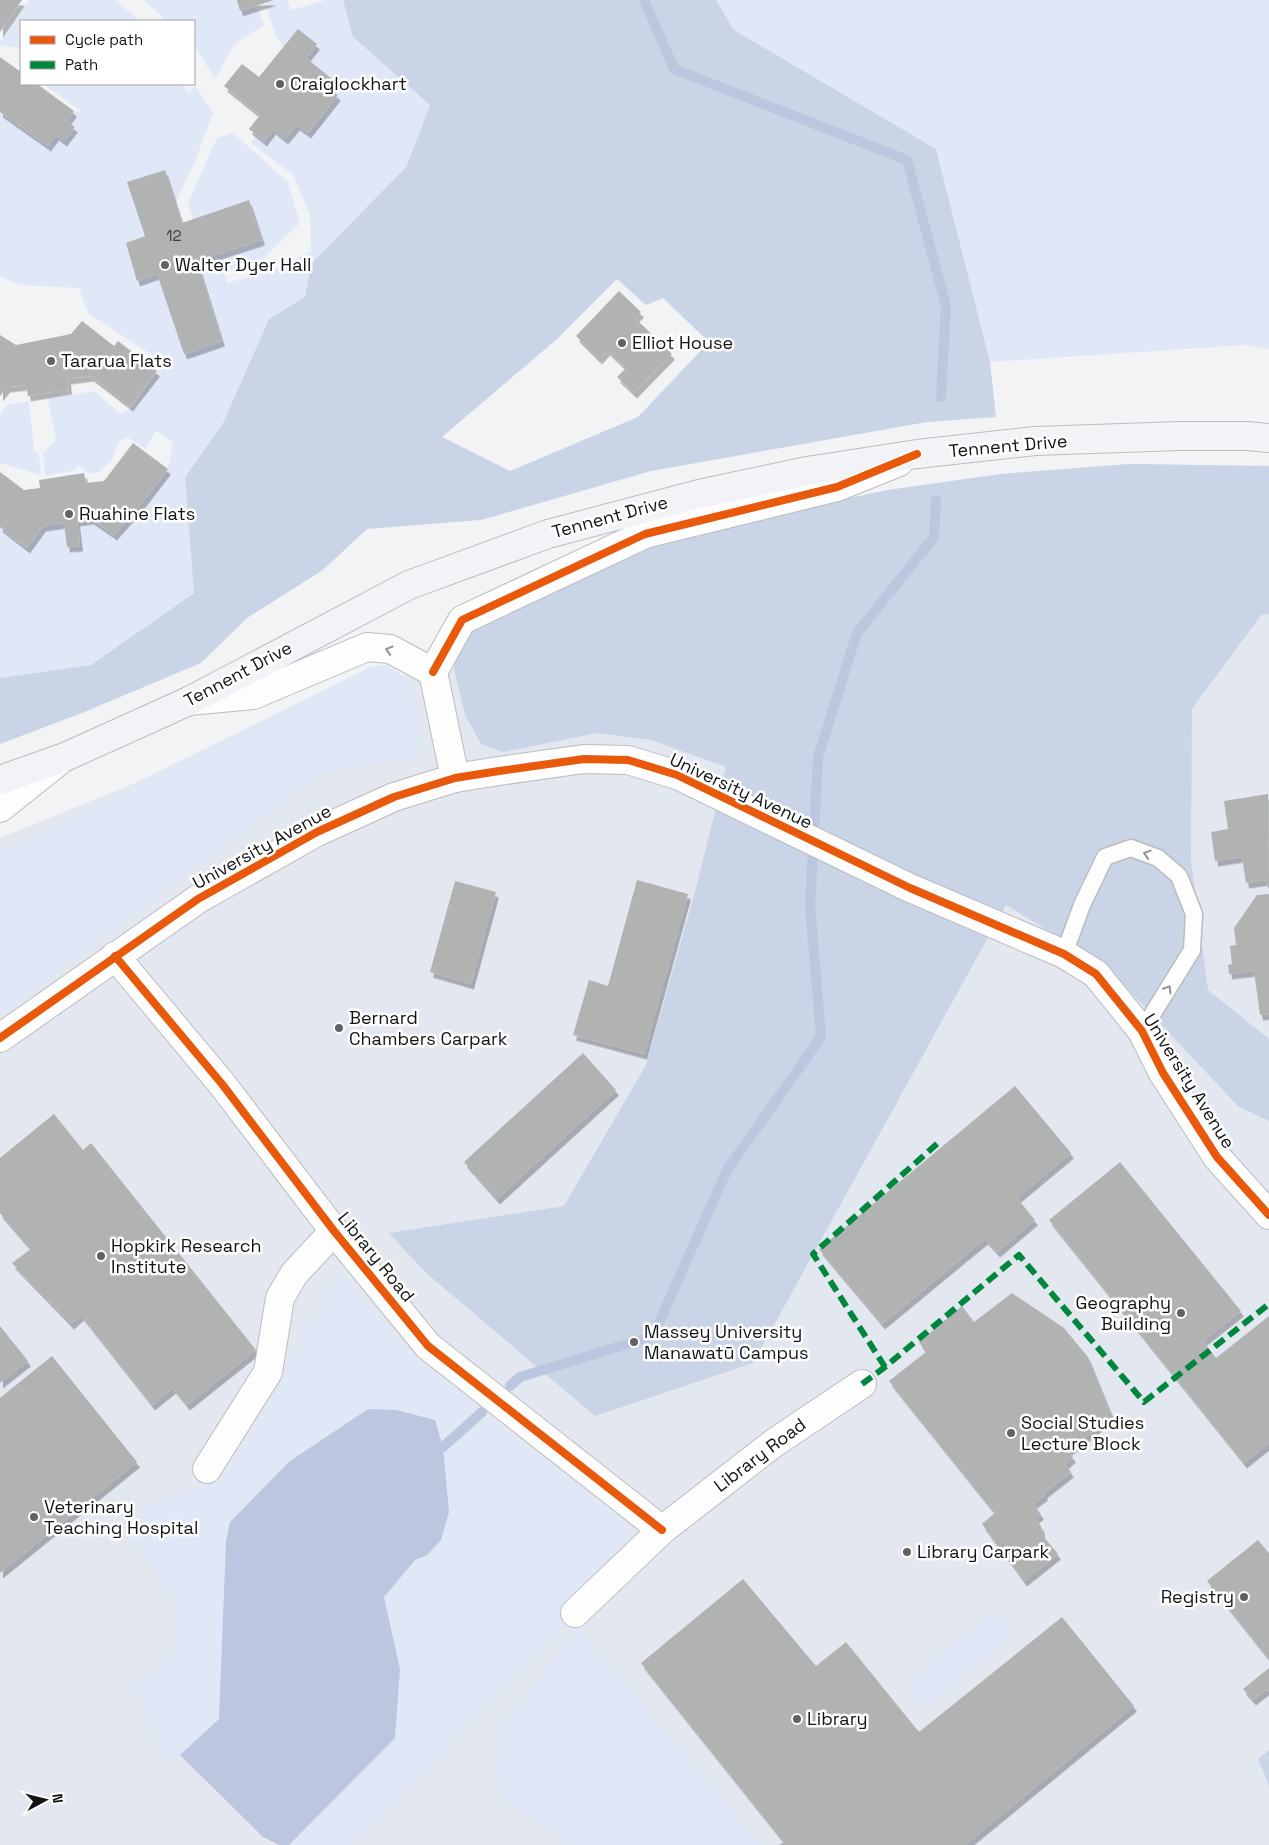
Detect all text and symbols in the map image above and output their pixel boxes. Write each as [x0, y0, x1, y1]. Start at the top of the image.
legend [20, 20, 195, 85]
text: Cycle path [65, 30, 143, 49]
text: Path [65, 55, 98, 74]
place label: Craiglockhart [290, 72, 407, 95]
marker: Craiglockhart [274, 78, 286, 90]
house number: 12 [166, 226, 182, 245]
place label: Walter Dyer Hall [175, 253, 311, 276]
marker: Walter Dyer Hall [159, 259, 171, 271]
place label: Elliot House [632, 331, 733, 354]
marker: Elliot House [616, 337, 628, 349]
place label: Tararua Flats [61, 349, 172, 372]
marker: Tararua Flats [45, 355, 57, 367]
street label: Tennent Drive [948, 429, 1068, 462]
street label: Tennent Drive [549, 490, 670, 543]
place label: Ruahine Flats [79, 502, 195, 525]
marker: Ruahine Flats [63, 508, 75, 520]
street label: Tennent Drive [180, 635, 296, 712]
one-way arrow [386, 646, 394, 656]
street label: University Avenue [666, 747, 816, 834]
street label: University Avenue [188, 799, 335, 894]
one-way arrow [1143, 850, 1152, 860]
one-way arrow [1162, 986, 1171, 995]
place label: Bernard Chambers Carpark [349, 1006, 508, 1050]
street label: University Avenue [1139, 1009, 1240, 1153]
marker: Bernard Chambers Carpark [333, 1022, 345, 1034]
street label: Library Road [333, 1207, 420, 1306]
place label: Hopkirk Research Institute [111, 1234, 261, 1278]
marker: Hopkirk Research Institute [95, 1250, 107, 1262]
place label: Geography Building [1075, 1291, 1171, 1335]
marker: Geography Building [1175, 1307, 1187, 1319]
place label: Massey University Manawatū Campus [644, 1320, 809, 1364]
marker: Massey University Manawatū Campus [628, 1336, 640, 1348]
place label: Social Studies Lecture Block [1021, 1411, 1144, 1455]
street label: Library Road [709, 1413, 810, 1497]
marker: Social Studies Lecture Block [1005, 1427, 1017, 1439]
place label: Veterinary Teaching Hospital [44, 1495, 198, 1539]
marker: Veterinary Teaching Hospital [28, 1511, 40, 1523]
place label: Library Carpark [917, 1540, 1050, 1563]
marker: Library Carpark [901, 1546, 913, 1558]
place label: Registry [1161, 1585, 1234, 1608]
marker: Registry [1238, 1591, 1250, 1603]
place label: Library [807, 1707, 867, 1730]
marker: Library [791, 1713, 803, 1725]
north arrow [20, 1775, 70, 1825]
text: N [48, 1793, 67, 1804]

